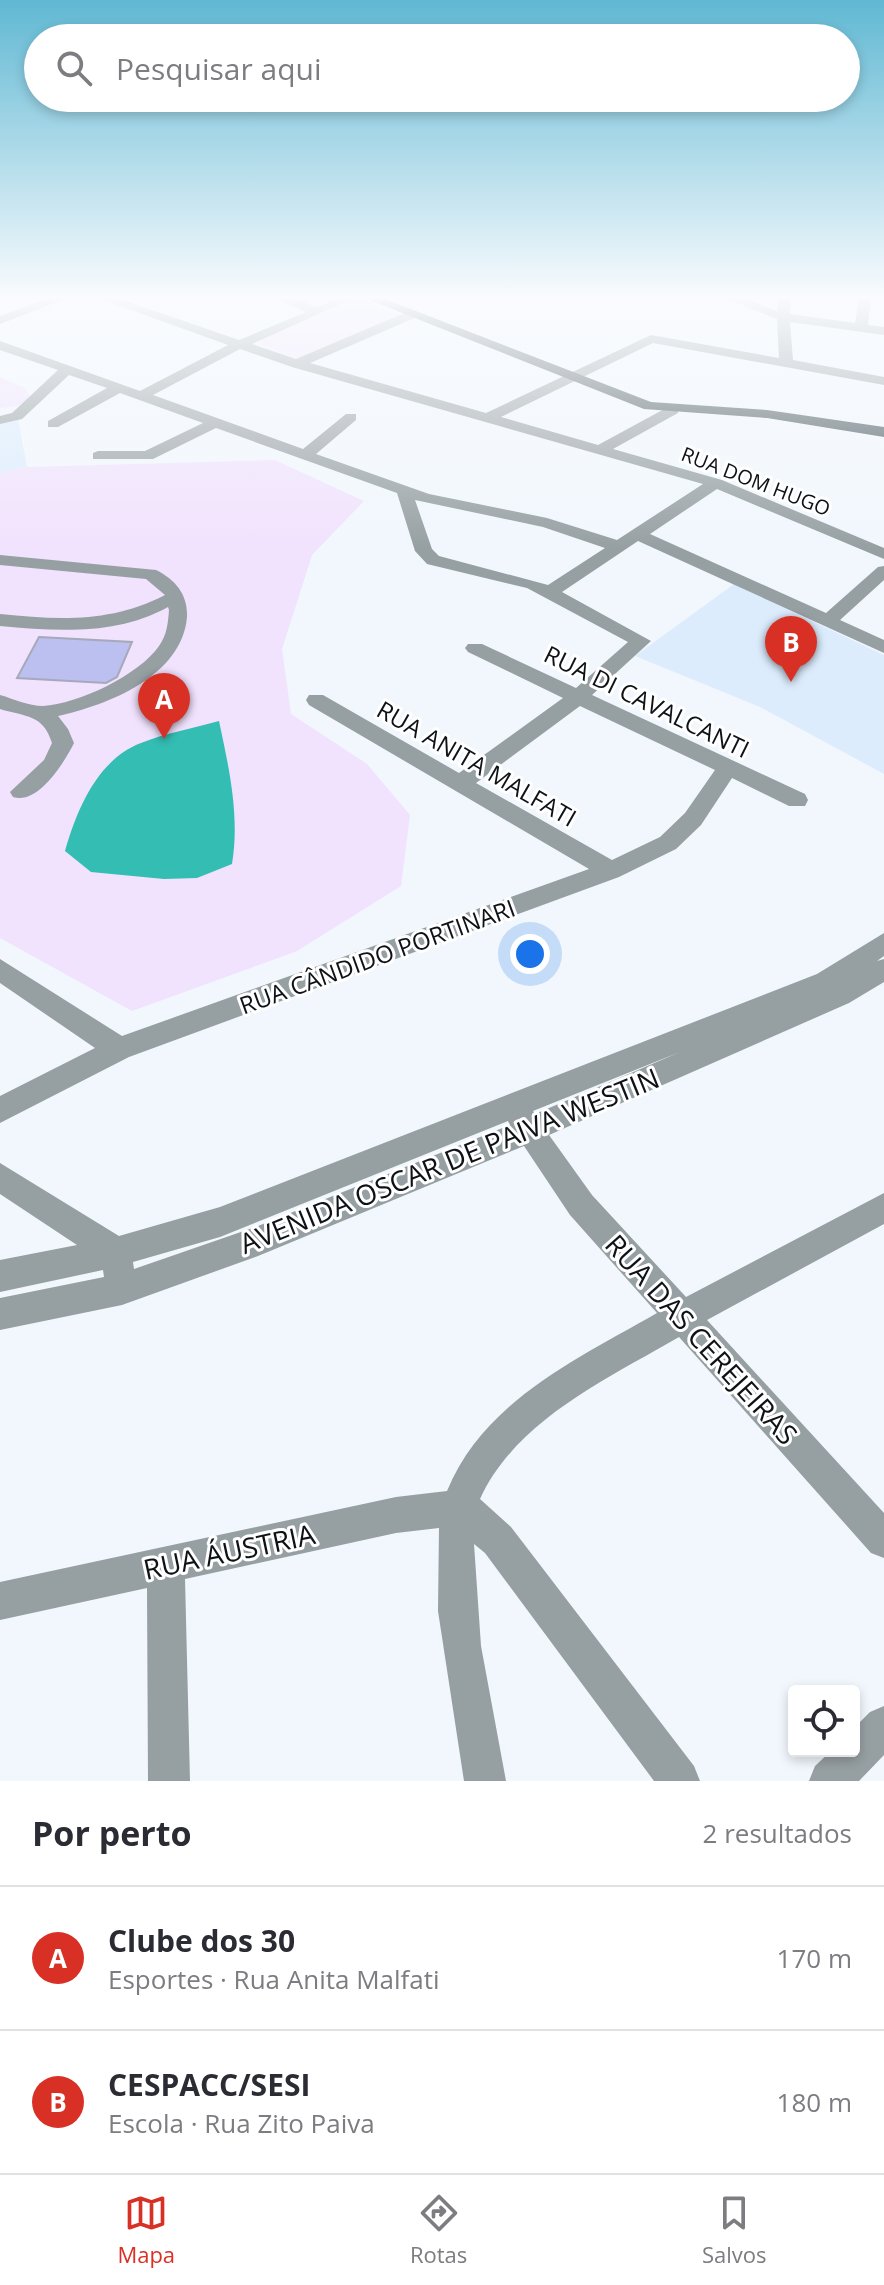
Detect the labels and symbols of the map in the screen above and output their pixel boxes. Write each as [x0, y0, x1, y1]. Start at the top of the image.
street label: RUA DOM HUGO [678, 440, 834, 522]
pin: B [765, 616, 817, 682]
street label: RUA DI CAVALCANTI [539, 637, 755, 765]
pin: A [138, 673, 190, 739]
street label: RUA ANITA MALFATI [371, 692, 583, 834]
street label: RUA CÂNDIDO PORTINARI [235, 891, 519, 1021]
your location [510, 934, 550, 974]
street label: AVENIDA OSCAR DE PAIVA WESTIN [234, 1058, 664, 1262]
street label: RUA DAS CEREJEIRAS [597, 1226, 807, 1452]
street label: RUA ÁUSTRIA [140, 1514, 319, 1588]

